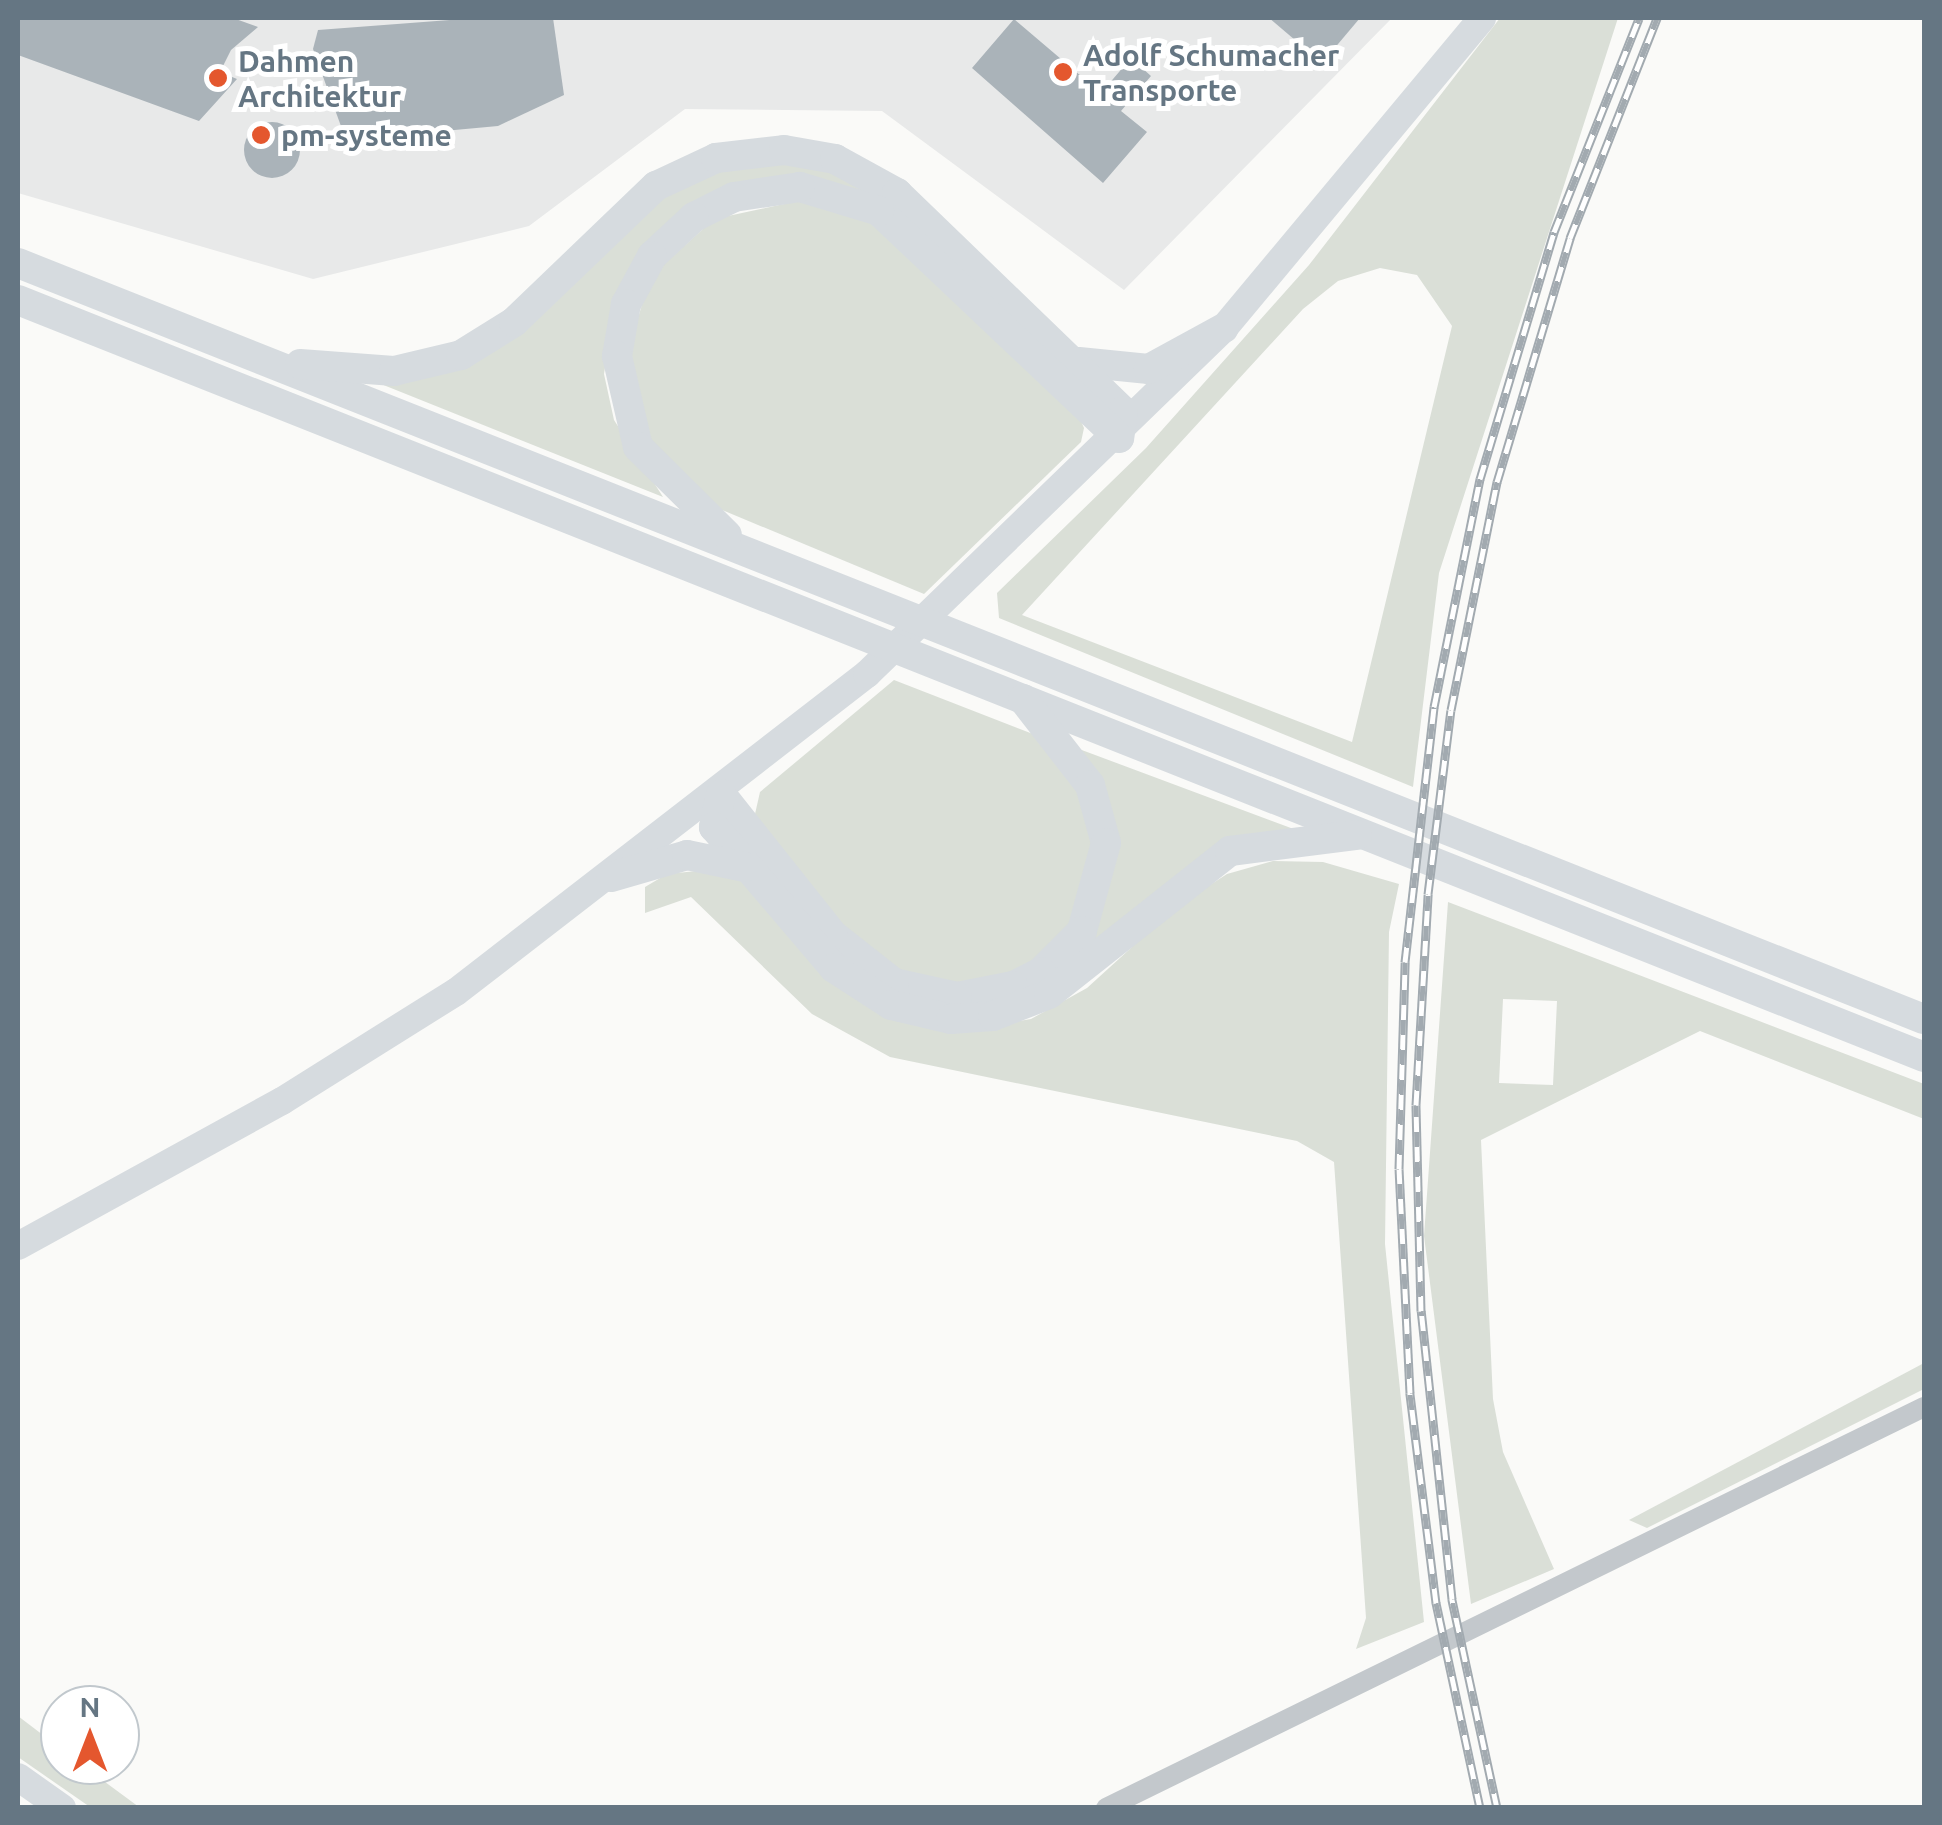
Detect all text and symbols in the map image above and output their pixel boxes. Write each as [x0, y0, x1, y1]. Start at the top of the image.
place label: Adolf Schumacher Transporte [1083, 37, 1339, 108]
place label: Dahmen Architektur [238, 43, 401, 114]
marker: Adolf Schumacher Transporte [1052, 61, 1074, 83]
marker: Dahmen Architektur [207, 67, 229, 89]
place label: pm-systeme [281, 117, 452, 153]
marker: pm-systeme [250, 124, 272, 146]
north arrow [40, 1685, 140, 1785]
text: N [80, 1691, 100, 1722]

